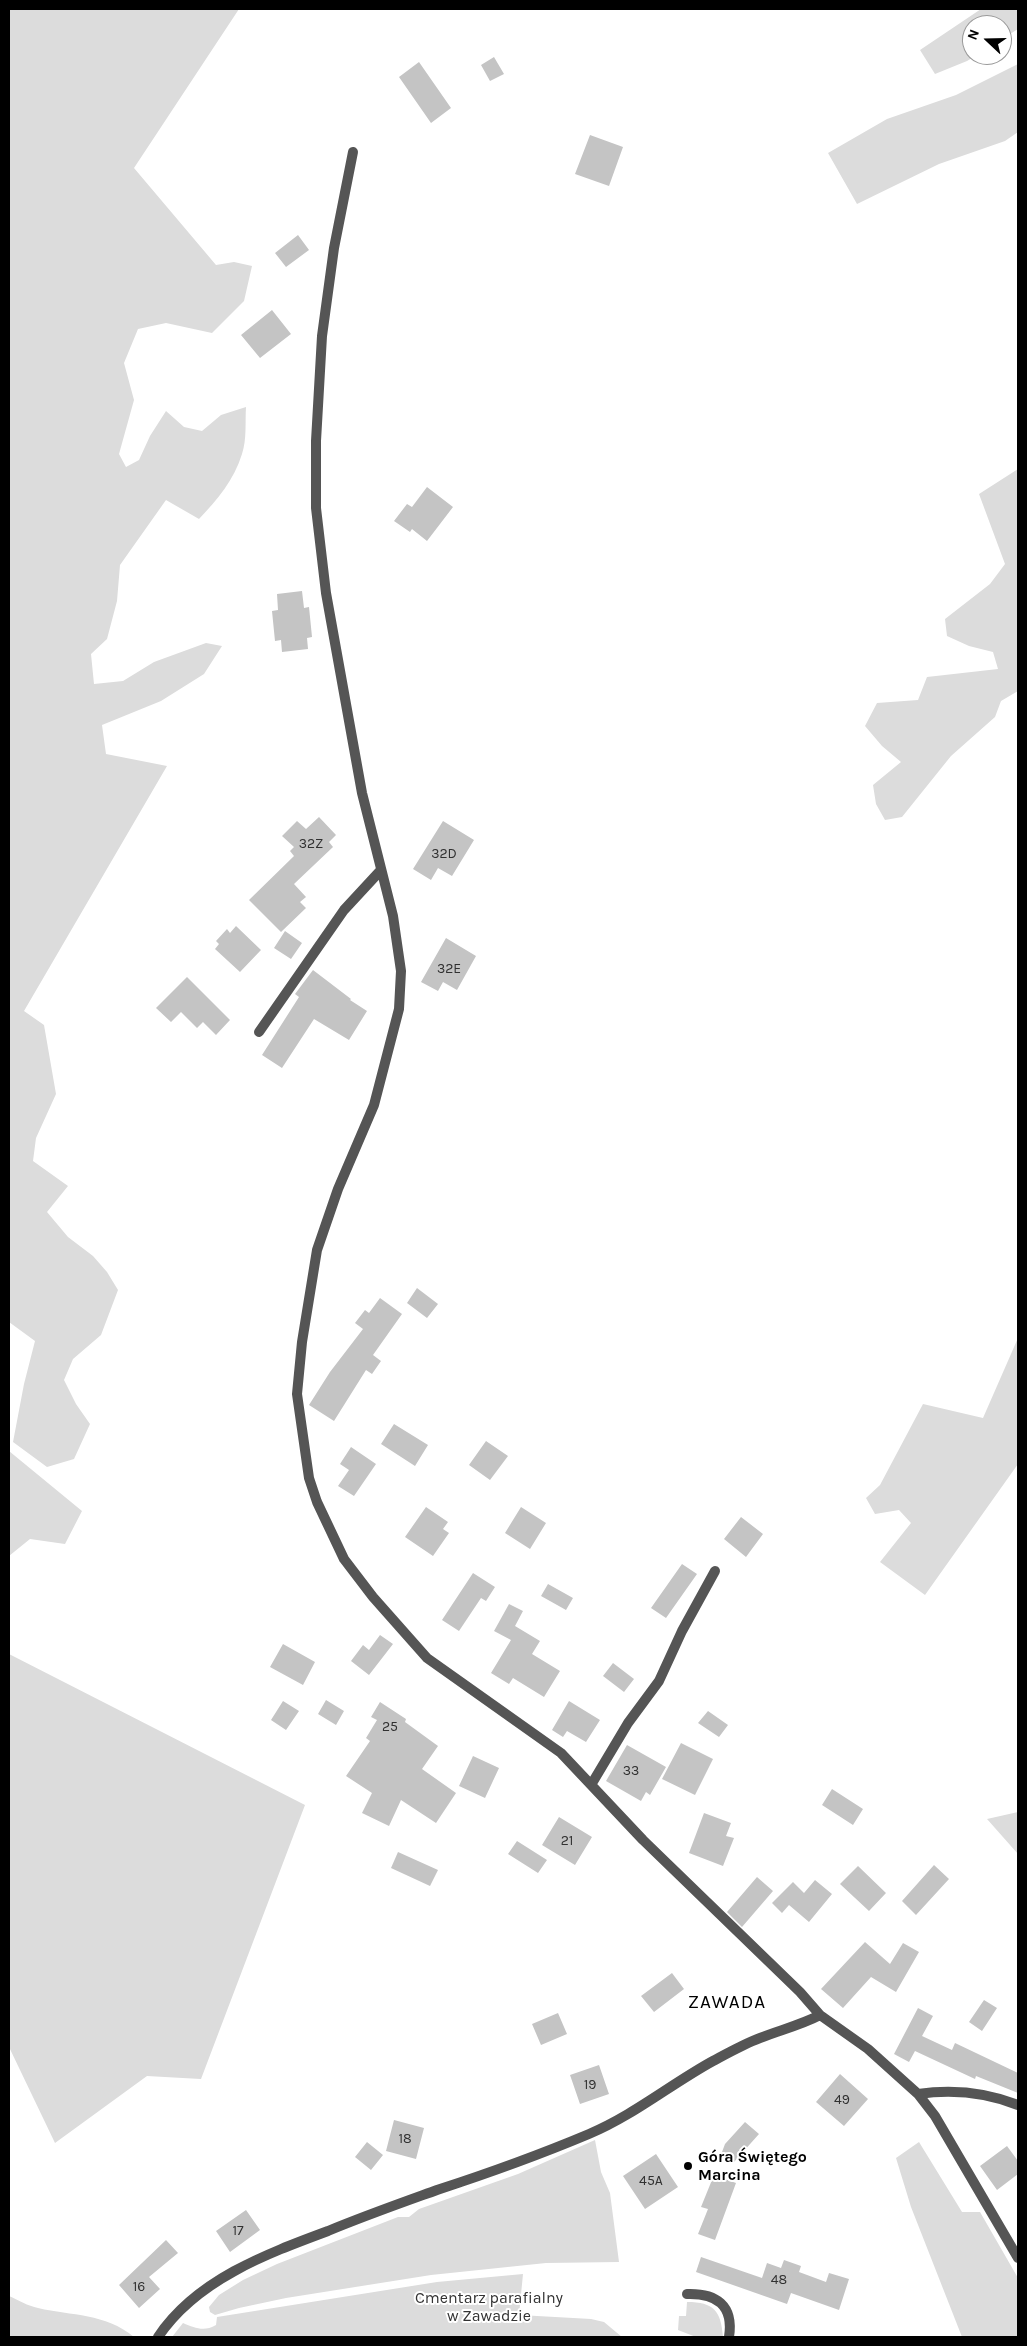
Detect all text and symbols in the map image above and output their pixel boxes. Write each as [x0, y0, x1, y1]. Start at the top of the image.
north arrow [962, 15, 1012, 65]
text: N [964, 27, 983, 43]
house number: 32Z [299, 836, 323, 852]
house number: 32D [431, 846, 457, 862]
house number: 32E [437, 961, 461, 977]
house number: 25 [382, 1719, 398, 1735]
house number: 33 [623, 1763, 639, 1779]
house number: 21 [561, 1833, 573, 1849]
district label: ZAWADA [687, 1992, 767, 2014]
house number: 19 [584, 2077, 596, 2093]
house number: 49 [834, 2092, 850, 2108]
house number: 18 [398, 2131, 412, 2147]
place label: Góra Świętego Marcina [698, 2147, 807, 2185]
marker: Góra Świętego Marcina [682, 2160, 694, 2172]
house number: 45A [639, 2173, 663, 2189]
house number: 17 [232, 2223, 244, 2239]
house number: 48 [771, 2272, 787, 2288]
house number: 16 [133, 2279, 145, 2295]
park label: Cmentarz parafialny w Zawadzie [415, 2288, 563, 2326]

